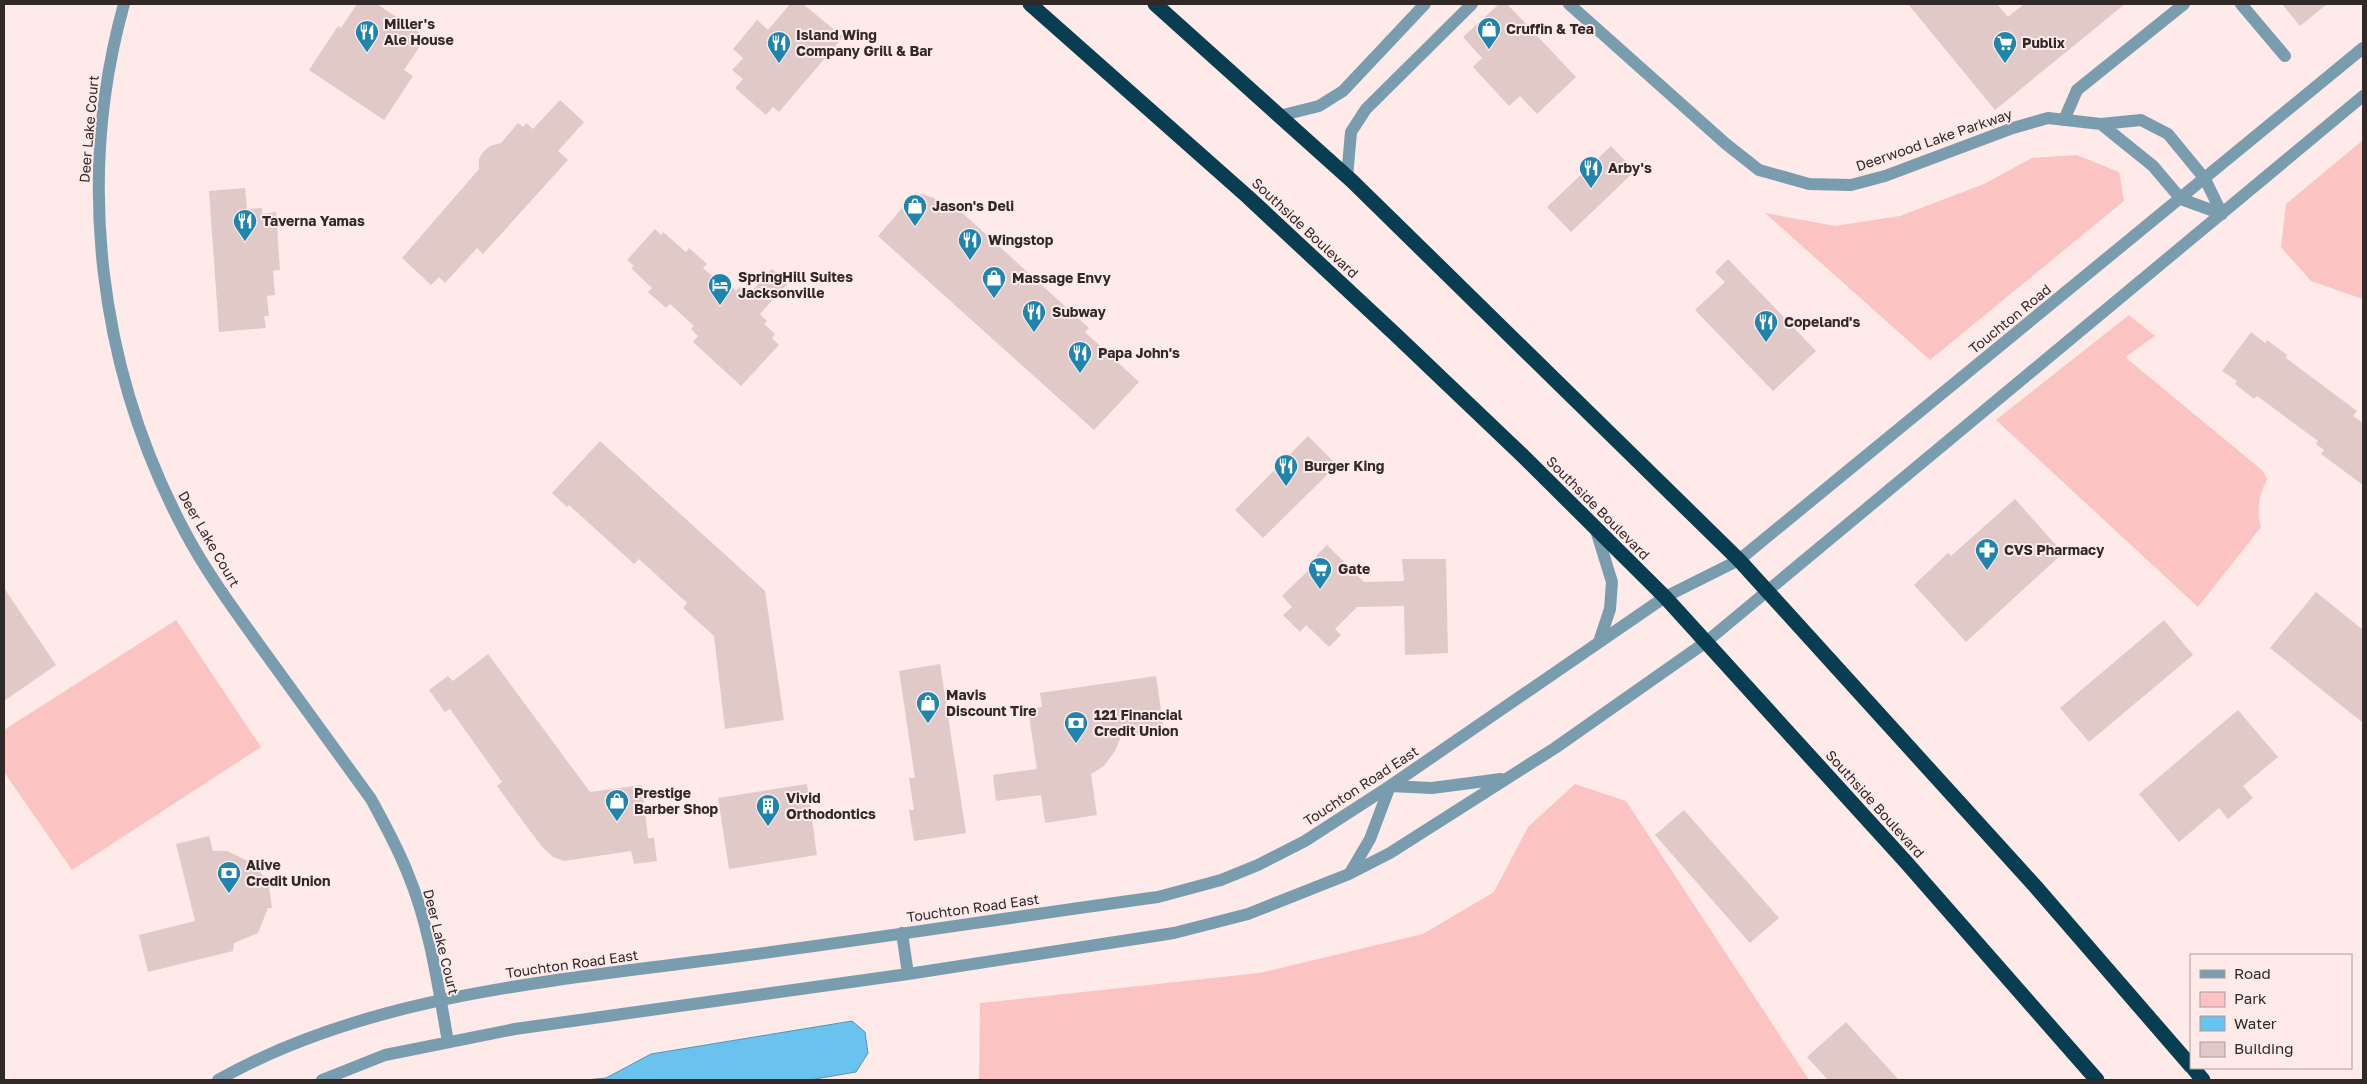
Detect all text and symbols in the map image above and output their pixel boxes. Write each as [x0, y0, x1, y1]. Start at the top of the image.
place label: Miller's Ale House [384, 15, 454, 48]
shop icon: Cruffin & Tea [1476, 16, 1502, 50]
restaurant icon: Miller's Ale House [354, 19, 380, 53]
place label: Cruffin & Tea [1506, 20, 1594, 37]
place label: Island Wing Company Grill & Bar [796, 26, 933, 59]
restaurant icon: Island Wing Company Grill & Bar [766, 30, 792, 64]
supermarket icon: Publix [1992, 30, 2018, 64]
place label: Publix [2022, 34, 2065, 51]
street label: Deer Lake Court [75, 74, 102, 183]
street label: Deerwood Lake Parkway [1853, 105, 2014, 174]
restaurant icon: Arby's [1578, 155, 1604, 189]
place label: Arby's [1608, 159, 1652, 176]
street label: Southside Boulevard [1249, 174, 1362, 281]
shop icon: Jason's Deli [902, 193, 928, 227]
place label: Jason's Deli [932, 197, 1014, 214]
restaurant icon: Taverna Yamas [232, 208, 258, 242]
place label: Taverna Yamas [262, 212, 365, 229]
restaurant icon: Wingstop [957, 227, 983, 261]
place label: Wingstop [988, 231, 1054, 248]
shop icon: Massage Envy [981, 265, 1007, 299]
place label: SpringHill Suites Jacksonville [738, 268, 853, 301]
place label: Massage Envy [1012, 269, 1111, 286]
hotel icon: SpringHill Suites Jacksonville [707, 272, 733, 306]
street label: Touchton Road [1965, 280, 2054, 357]
restaurant icon: Subway [1021, 299, 1047, 333]
place label: Subway [1052, 303, 1106, 320]
restaurant icon: Copeland's [1753, 309, 1779, 343]
place label: Copeland's [1784, 313, 1860, 330]
restaurant icon: Papa John's [1067, 340, 1093, 374]
place label: Papa John's [1098, 344, 1180, 361]
street label: Southside Boulevard [1543, 452, 1654, 563]
restaurant icon: Burger King [1273, 453, 1299, 487]
place label: Burger King [1304, 457, 1384, 474]
street label: Deer Lake Court [175, 488, 244, 590]
pharmacy icon: CVS Pharmacy [1974, 537, 2000, 571]
place label: CVS Pharmacy [2004, 541, 2105, 558]
supermarket icon: Gate [1307, 556, 1333, 590]
place label: Gate [1338, 560, 1370, 577]
place label: Mavis Discount Tire [946, 686, 1036, 719]
shop icon: Mavis Discount Tire [915, 690, 941, 724]
place label: 121 Financial Credit Union [1094, 706, 1183, 739]
bank icon: 121 Financial Credit Union [1063, 710, 1089, 744]
street label: Touchton Road East [1300, 742, 1421, 829]
street label: Southside Boulevard [1823, 746, 1928, 861]
place label: Prestige Barber Shop [634, 784, 719, 817]
shop icon: Prestige Barber Shop [604, 788, 630, 822]
place label: Vivid Orthodontics [786, 789, 876, 822]
building icon: Vivid Orthodontics [755, 793, 781, 827]
place label: Alive Credit Union [246, 856, 330, 889]
bank icon: Alive Credit Union [216, 860, 242, 894]
street label: Deer Lake Court [420, 887, 463, 996]
street label: Touchton Road East [906, 890, 1040, 925]
street label: Touchton Road East [505, 946, 639, 981]
legend [2190, 954, 2352, 1069]
text: Road [2234, 964, 2271, 982]
text: Park [2234, 989, 2267, 1007]
text: Water [2234, 1014, 2277, 1032]
text: Building [2234, 1039, 2294, 1057]

